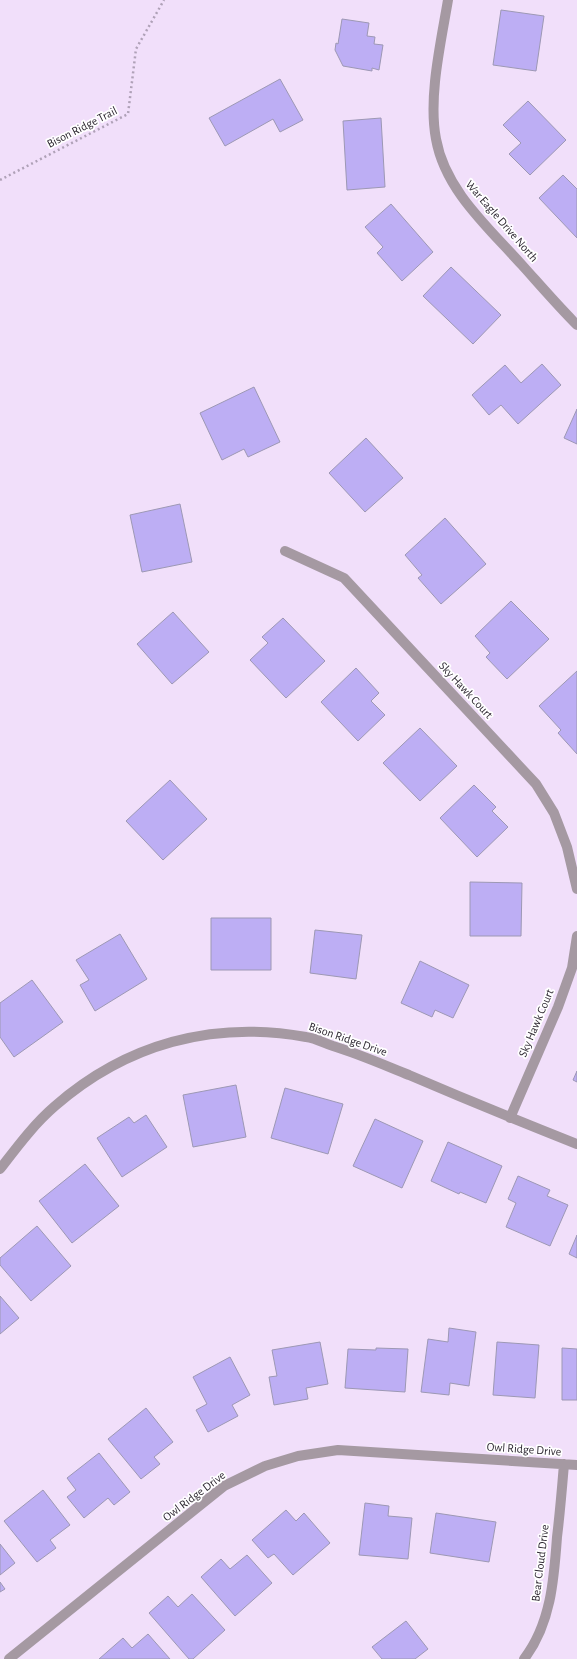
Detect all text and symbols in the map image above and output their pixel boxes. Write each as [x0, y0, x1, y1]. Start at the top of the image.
street label: Bison Ridge Trail [45, 104, 119, 150]
street label: War Eagle Drive North [464, 178, 540, 264]
street label: Sky Hawk Court [436, 659, 495, 721]
street label: Sky Hawk Court [516, 987, 557, 1059]
street label: Bison Ridge Drive [307, 1020, 389, 1058]
street label: Owl Ridge Drive [486, 1440, 562, 1458]
street label: Owl Ridge Drive [161, 1469, 227, 1523]
street label: Bear Cloud Drive [529, 1524, 551, 1602]

